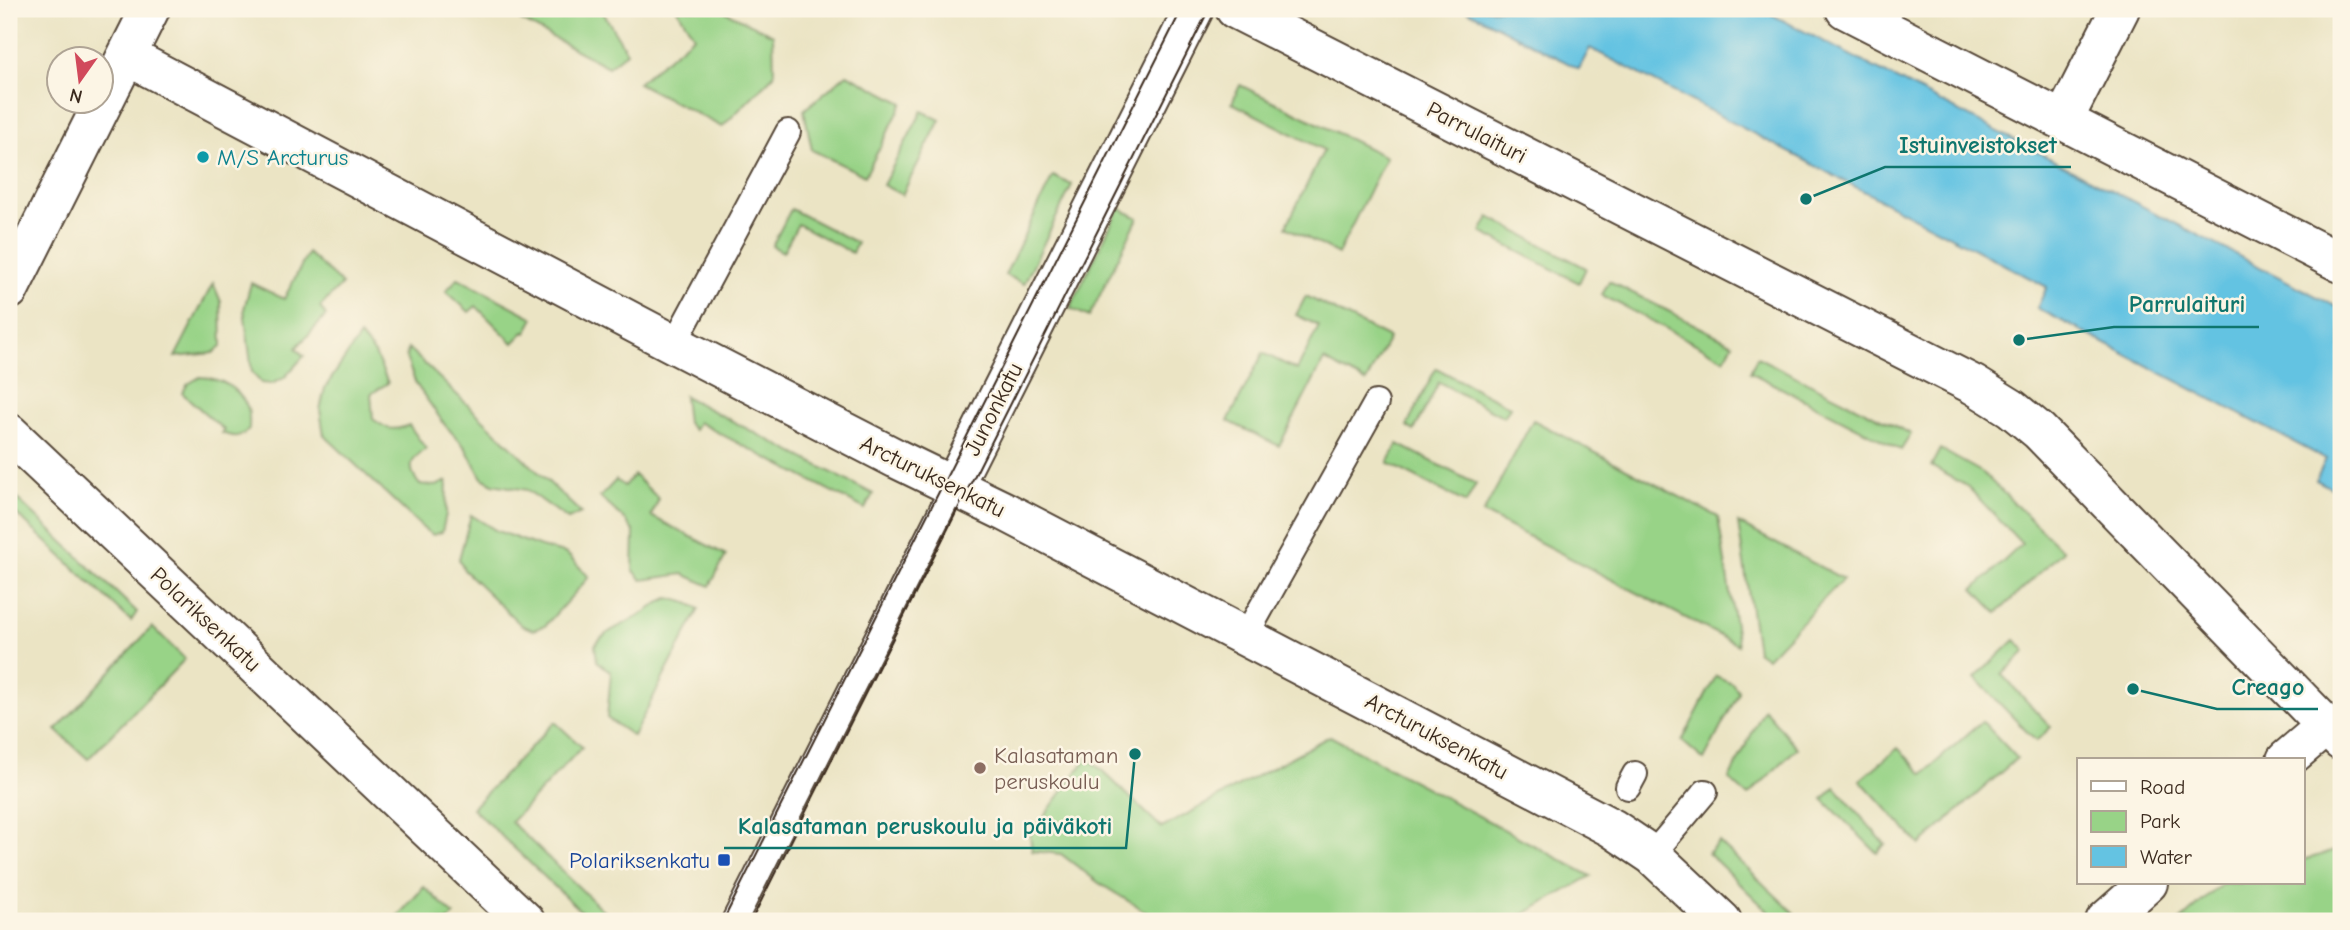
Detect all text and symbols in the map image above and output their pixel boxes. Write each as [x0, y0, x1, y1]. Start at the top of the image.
north arrow [46, 46, 116, 116]
text: N [67, 83, 85, 108]
street label: Parrulaituri [1422, 96, 1531, 169]
callout: Istuinveistokset [1885, 122, 2071, 167]
text: Istuinveistokset [1899, 131, 2058, 159]
place label: M/S Arcturus [217, 144, 348, 171]
marker: M/S Arcturus [195, 149, 211, 165]
callout: Parrulaituri [2114, 282, 2259, 327]
text: Parrulaituri [2129, 290, 2245, 318]
street label: Junonkatu [959, 358, 1028, 460]
street label: Arcturuksenkatu [856, 430, 1010, 523]
street label: Polariksenkatu [145, 561, 266, 677]
callout: Creago [2217, 664, 2318, 709]
text: Creago [2232, 673, 2304, 701]
street label: Arcturuksenkatu [1361, 687, 1513, 785]
place label: Kalasataman peruskoulu [994, 742, 1118, 795]
legend [2077, 758, 2304, 884]
marker: Kalasataman peruskoulu [972, 760, 988, 776]
text: Road [2140, 775, 2185, 799]
callout: Kalasataman peruskoulu ja päiväkoti [724, 803, 1126, 848]
text: Park [2140, 809, 2180, 833]
text: Kalasataman peruskoulu ja päiväkoti [738, 812, 1112, 840]
text: Water [2140, 845, 2193, 869]
place label: Polariksenkatu [569, 847, 710, 874]
marker: Polariksenkatu [716, 852, 732, 868]

